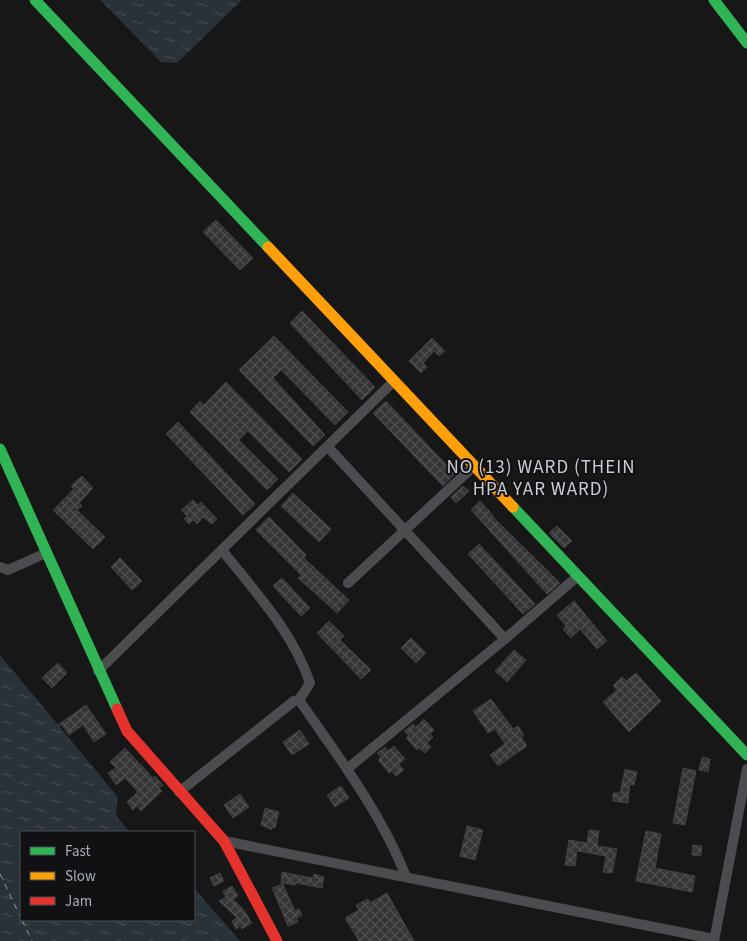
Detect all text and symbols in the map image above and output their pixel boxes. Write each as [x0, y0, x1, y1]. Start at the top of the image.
district label: NO (13) WARD (THEIN HPA YAR WARD) [446, 454, 636, 503]
legend [20, 831, 195, 921]
text: Fast [65, 841, 91, 862]
text: Slow [65, 866, 96, 887]
text: Jam [65, 891, 92, 912]

